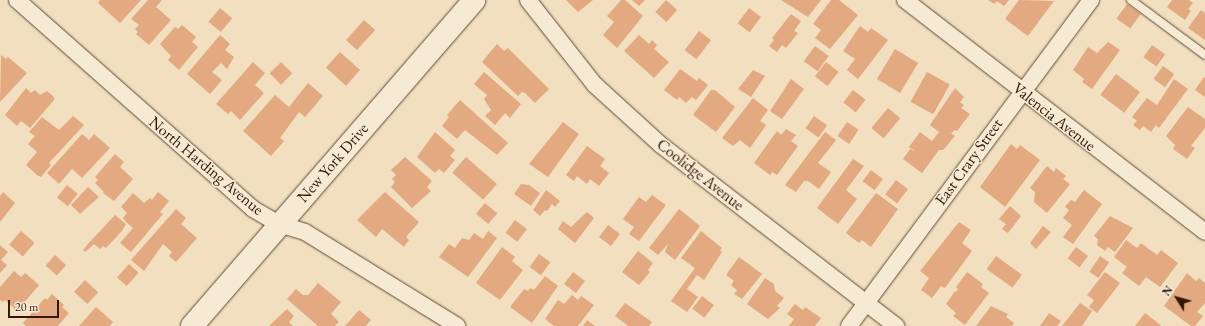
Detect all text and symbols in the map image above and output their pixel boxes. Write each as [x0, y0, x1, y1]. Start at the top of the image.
street label: Valencia Avenue [1009, 79, 1099, 155]
street label: North Harding Avenue [145, 112, 267, 220]
street label: East Crary Street [931, 115, 1007, 209]
street label: New York Drive [293, 119, 373, 207]
street label: Coolidge Avenue [653, 135, 747, 215]
north arrow [1157, 278, 1197, 318]
text: N [1159, 283, 1176, 299]
scale bar [10, 292, 61, 318]
text: 20 m [15, 299, 38, 315]

